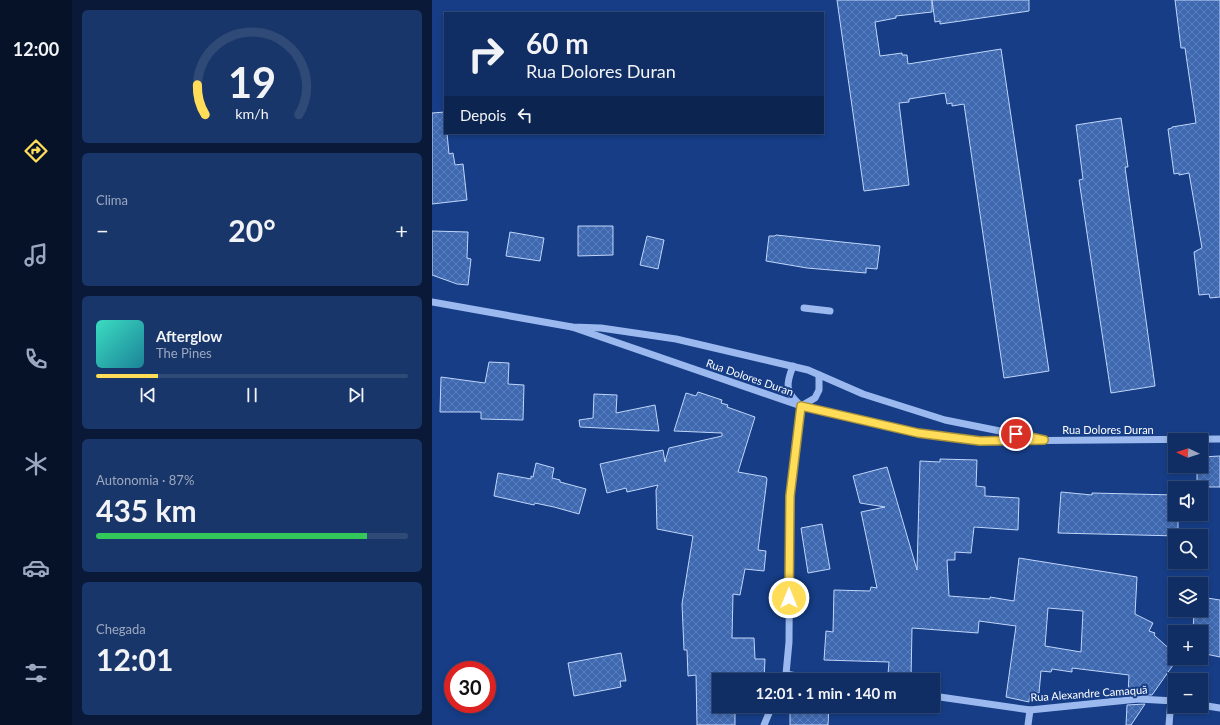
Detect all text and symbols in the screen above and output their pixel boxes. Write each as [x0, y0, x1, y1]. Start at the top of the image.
text: 60 m [526, 26, 589, 60]
icon: right [460, 28, 512, 80]
text: 12:00 [13, 38, 59, 60]
text: 19 [228, 56, 276, 106]
text: Rua Dolores Duran [526, 60, 676, 82]
text: km/h [235, 104, 269, 121]
icon: left [514, 104, 536, 126]
text: Depois [460, 106, 506, 124]
icon: directions [22, 137, 50, 165]
text: Clima [96, 192, 128, 208]
text: 20° [228, 212, 276, 248]
text: − [96, 217, 109, 244]
text: + [395, 217, 408, 244]
icon: music [22, 241, 50, 269]
text: Afterglow [156, 327, 222, 345]
icon: phone [22, 345, 50, 373]
text: The Pines [156, 345, 212, 361]
street label: Rua Dolores Duran [705, 356, 795, 398]
icon: previous [137, 384, 159, 406]
icon: pause [241, 384, 263, 406]
icon: next [345, 384, 367, 406]
pin [999, 417, 1033, 451]
icon: arrive [1005, 423, 1027, 445]
street label: Rua Dolores Duran [1062, 423, 1154, 436]
north arrow [1168, 433, 1208, 473]
map controls [1168, 433, 1208, 713]
icon: climate [22, 450, 50, 478]
text: Autonomia · 87% [96, 472, 194, 488]
button: sound [1168, 481, 1208, 521]
text: 435 km [96, 492, 197, 528]
button: search [1168, 529, 1208, 569]
icon: car [22, 554, 50, 582]
position arrow [768, 577, 810, 619]
button: layers [1168, 577, 1208, 617]
text: Chegada [96, 621, 146, 637]
button: + [1168, 625, 1208, 665]
text: 12:01 [96, 641, 173, 677]
icon: filters [22, 659, 50, 687]
speed limit sign: 30 [444, 661, 496, 713]
button: − [1168, 673, 1208, 713]
street label: Rua Alexandre Camaquã [1030, 682, 1148, 704]
text: 12:01 · 1 min · 140 m [756, 684, 896, 702]

